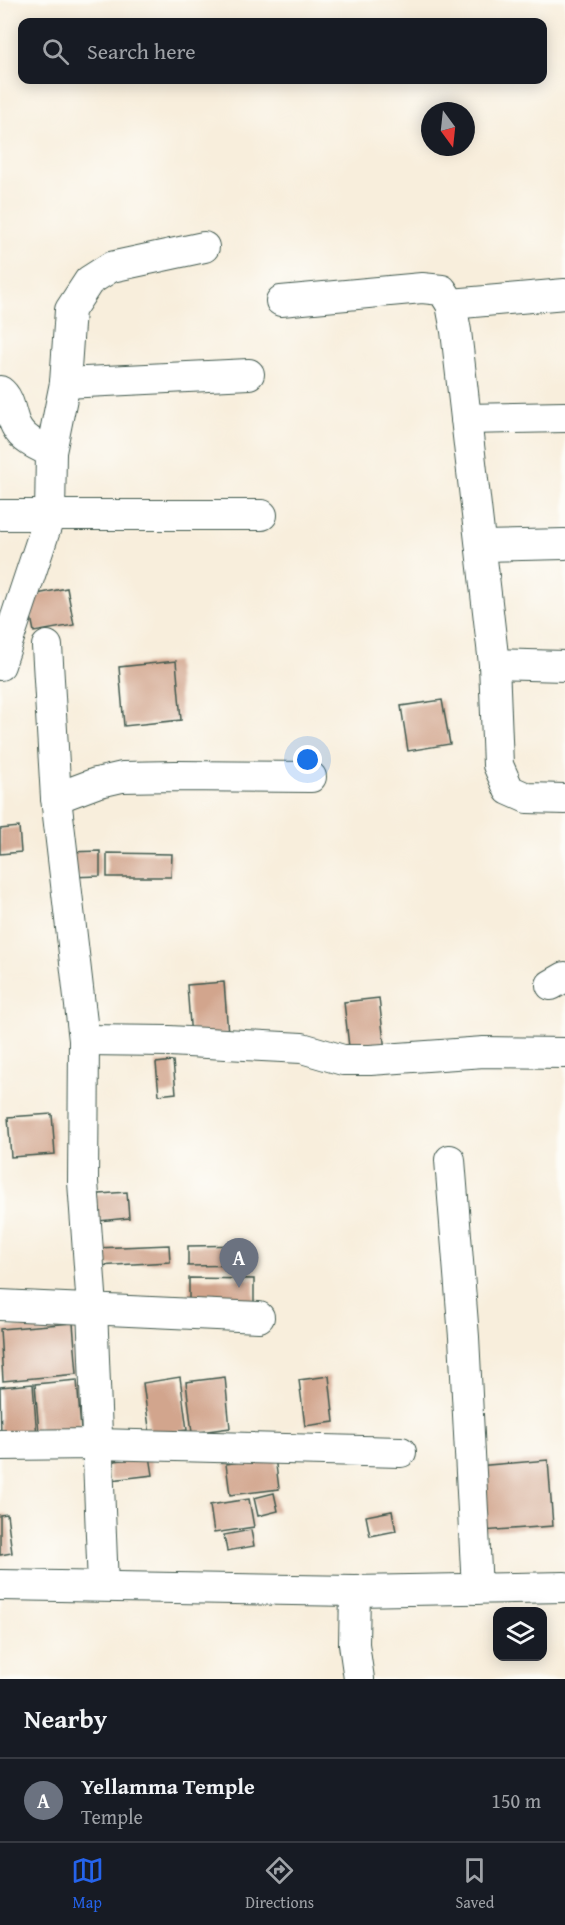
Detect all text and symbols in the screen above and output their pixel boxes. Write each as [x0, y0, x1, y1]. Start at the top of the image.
search box [18, 18, 547, 84]
icon: search [39, 35, 72, 68]
text: Search here [87, 35, 196, 67]
north arrow [421, 102, 475, 156]
your location [293, 745, 322, 774]
pin: A [220, 1238, 258, 1288]
map controls [493, 1607, 547, 1661]
button: layers [493, 1607, 547, 1661]
text: Nearby [24, 1699, 107, 1738]
text: Yellamma Temple [81, 1770, 255, 1802]
text: A [37, 1786, 50, 1815]
text: 150 m [491, 1786, 541, 1815]
text: Temple [81, 1802, 143, 1831]
tab: Map [71, 1854, 104, 1914]
tab: Directions [245, 1854, 314, 1914]
tab: Saved [455, 1854, 494, 1914]

